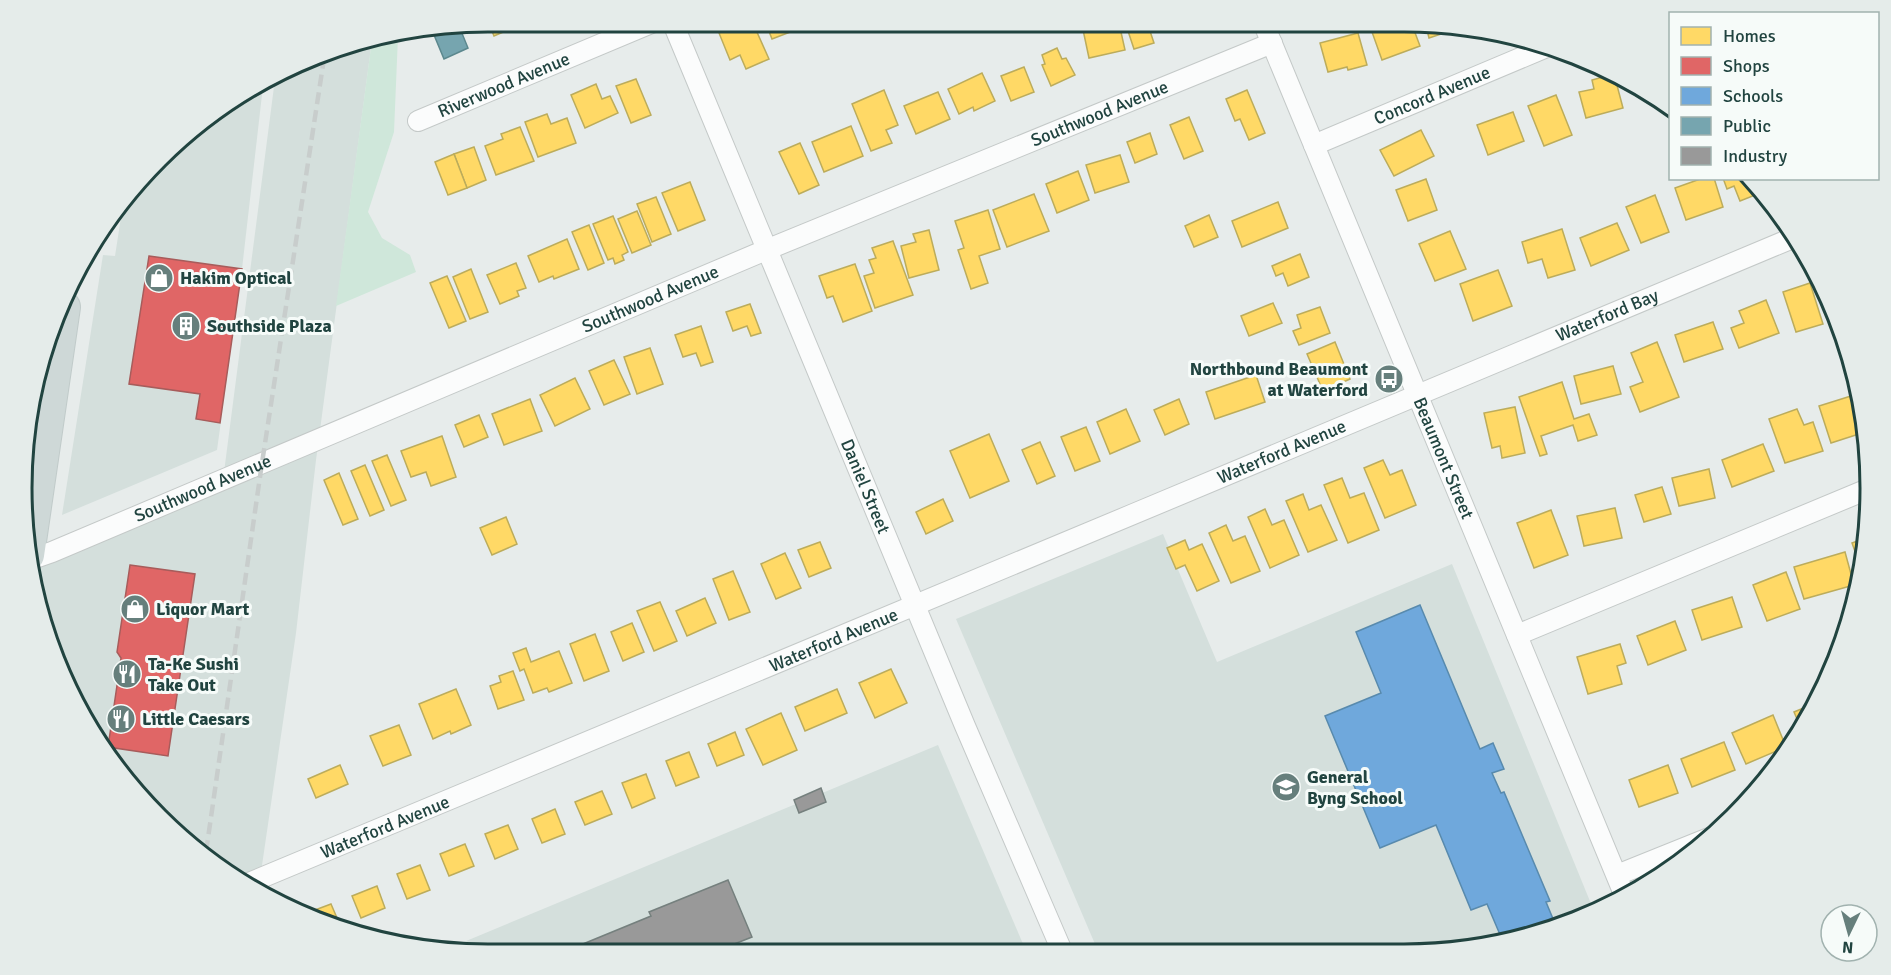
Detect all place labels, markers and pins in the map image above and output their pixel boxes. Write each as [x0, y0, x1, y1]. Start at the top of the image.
shop icon: Hakim Optical [143, 262, 175, 294]
place label: Hakim Optical [180, 267, 292, 289]
building icon: Southside Plaza [170, 310, 202, 342]
place label: Southside Plaza [207, 315, 332, 337]
place label: Northbound Beaumont at Waterford [1190, 358, 1368, 401]
bus stop icon: Northbound Beaumont at Waterford [1373, 363, 1405, 395]
shop icon: Liquor Mart [119, 593, 151, 625]
place label: Liquor Mart [156, 598, 250, 620]
place label: Ta-Ke Sushi Take Out [148, 653, 239, 696]
restaurant icon: Ta-Ke Sushi Take Out [111, 658, 143, 690]
restaurant icon: Little Caesars [105, 703, 137, 735]
place label: Little Caesars [142, 708, 250, 730]
place label: General Byng School [1307, 766, 1403, 809]
school or university icon: General Byng School [1270, 771, 1302, 803]

